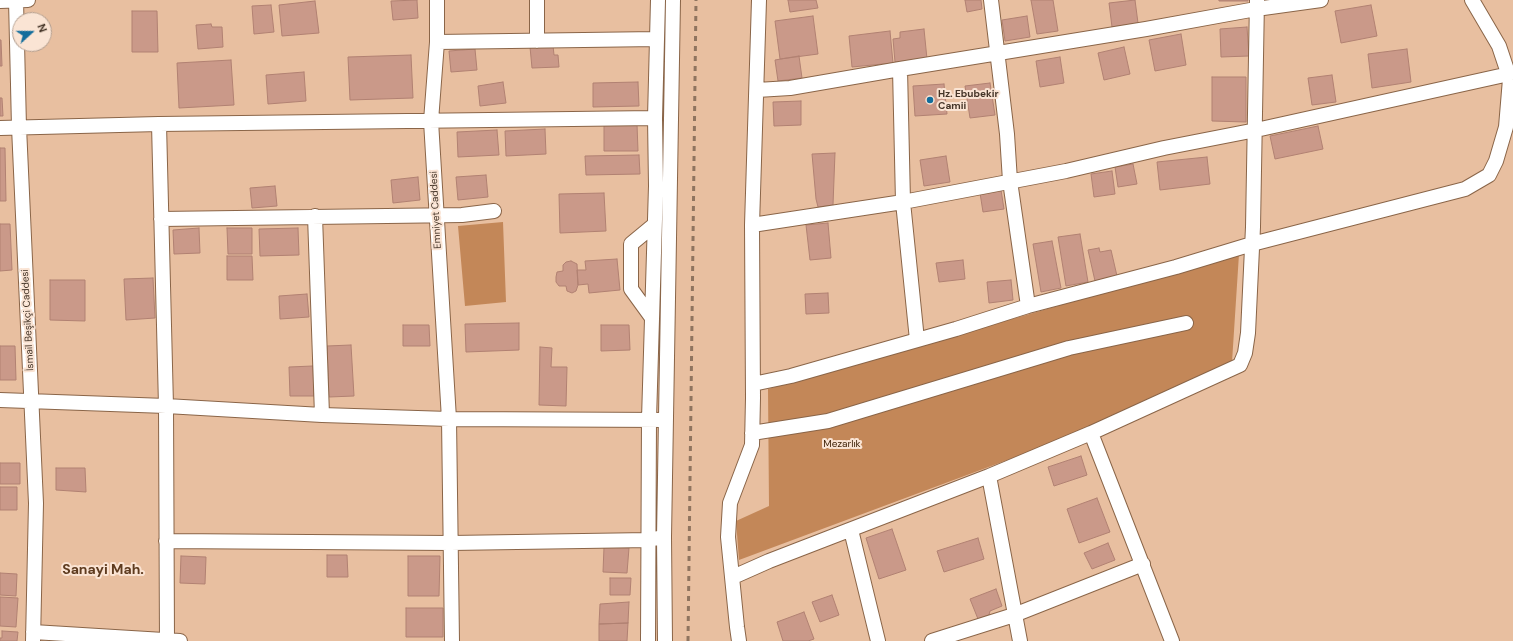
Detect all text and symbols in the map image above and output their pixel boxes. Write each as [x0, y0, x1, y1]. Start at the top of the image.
north arrow [12, 12, 52, 52]
text: N [34, 22, 50, 34]
place label: Hz. Ebubekir Camii [938, 88, 999, 112]
marker: Hz. Ebubekir Camii [925, 95, 935, 105]
street label: Emniyet Caddesi [428, 171, 444, 249]
street label: İsmail Beşikçi Caddesi [19, 269, 37, 371]
park label: Mezarlık [823, 438, 861, 450]
district label: Sanayi Mah. [62, 562, 144, 578]

